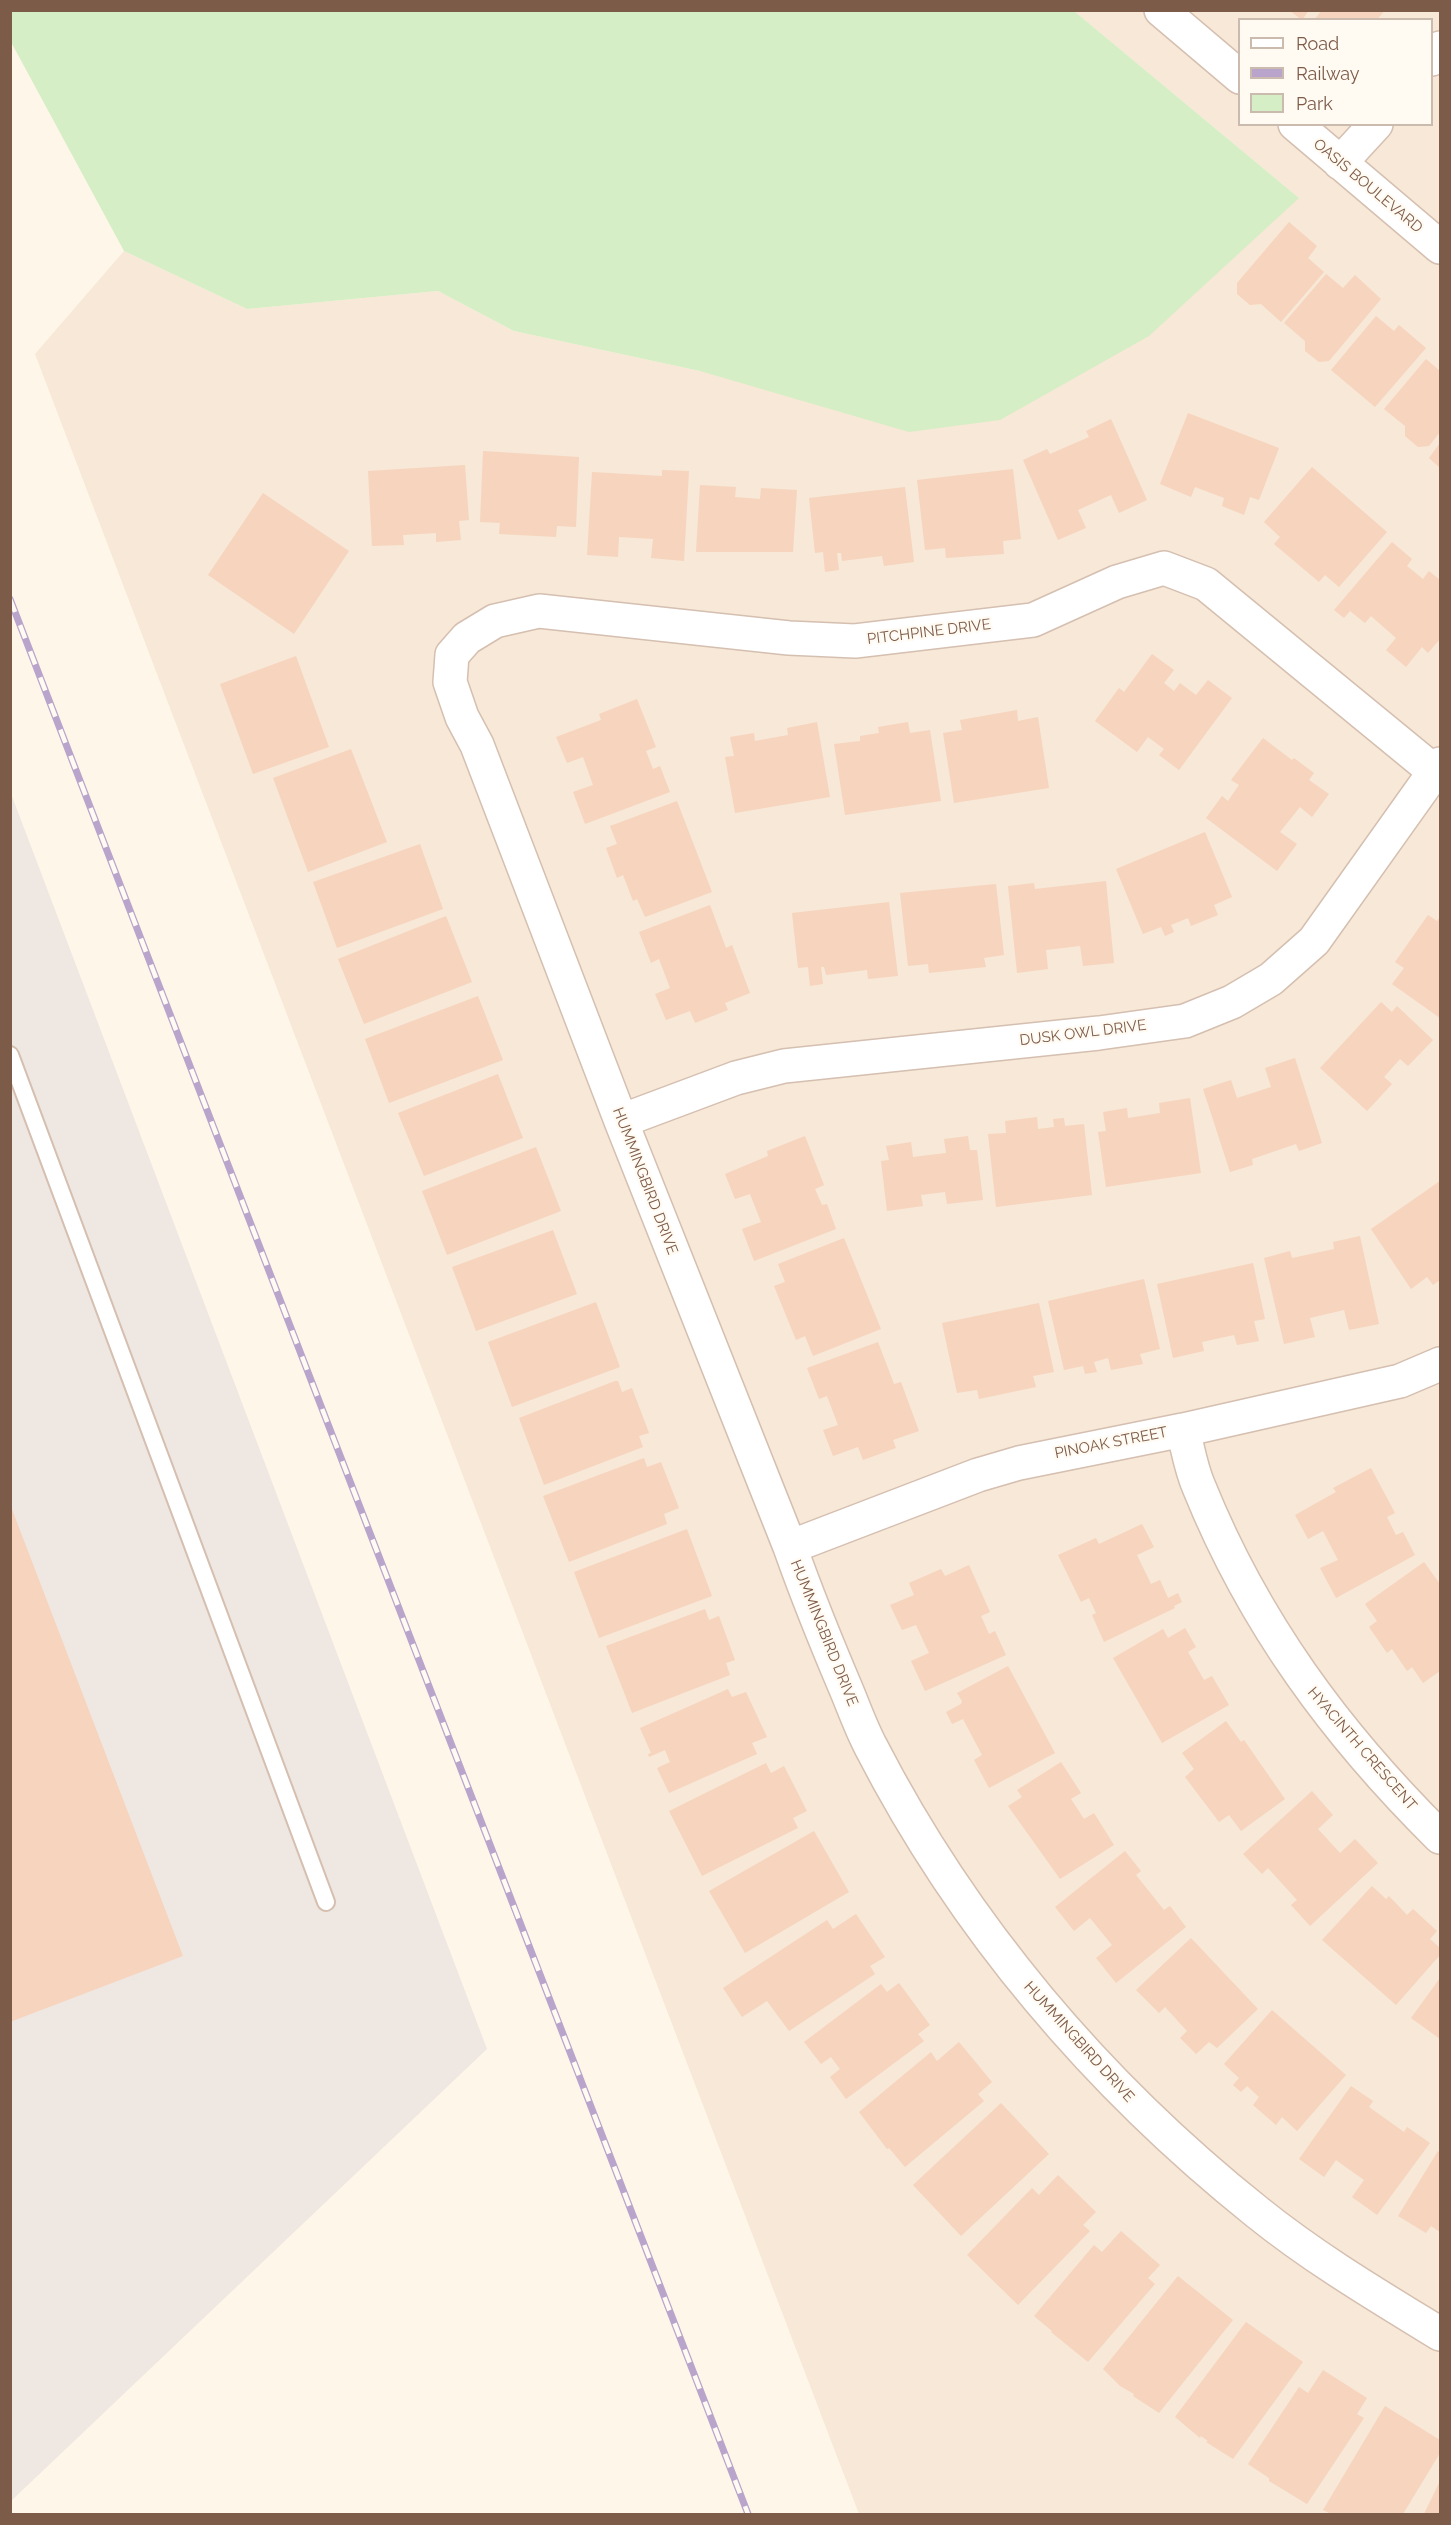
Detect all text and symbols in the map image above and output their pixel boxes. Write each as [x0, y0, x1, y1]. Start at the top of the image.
legend [1238, 18, 1433, 126]
text: Road [1296, 33, 1339, 54]
text: Railway [1296, 63, 1360, 84]
text: Park [1296, 93, 1333, 114]
street label: OASIS BOULEVARD [1310, 135, 1426, 237]
street label: PITCHPINE DRIVE [866, 615, 992, 649]
street label: DUSK OWL DRIVE [1019, 1016, 1147, 1050]
street label: HUMMINGBIRD DRIVE [609, 1105, 681, 1257]
street label: PINOAK STREET [1053, 1423, 1169, 1463]
street label: HUMMINGBIRD DRIVE [786, 1557, 862, 1709]
street label: HYACINTH CRESCENT [1304, 1684, 1420, 1814]
street label: HUMMINGBIRD DRIVE [1020, 1978, 1138, 2106]

